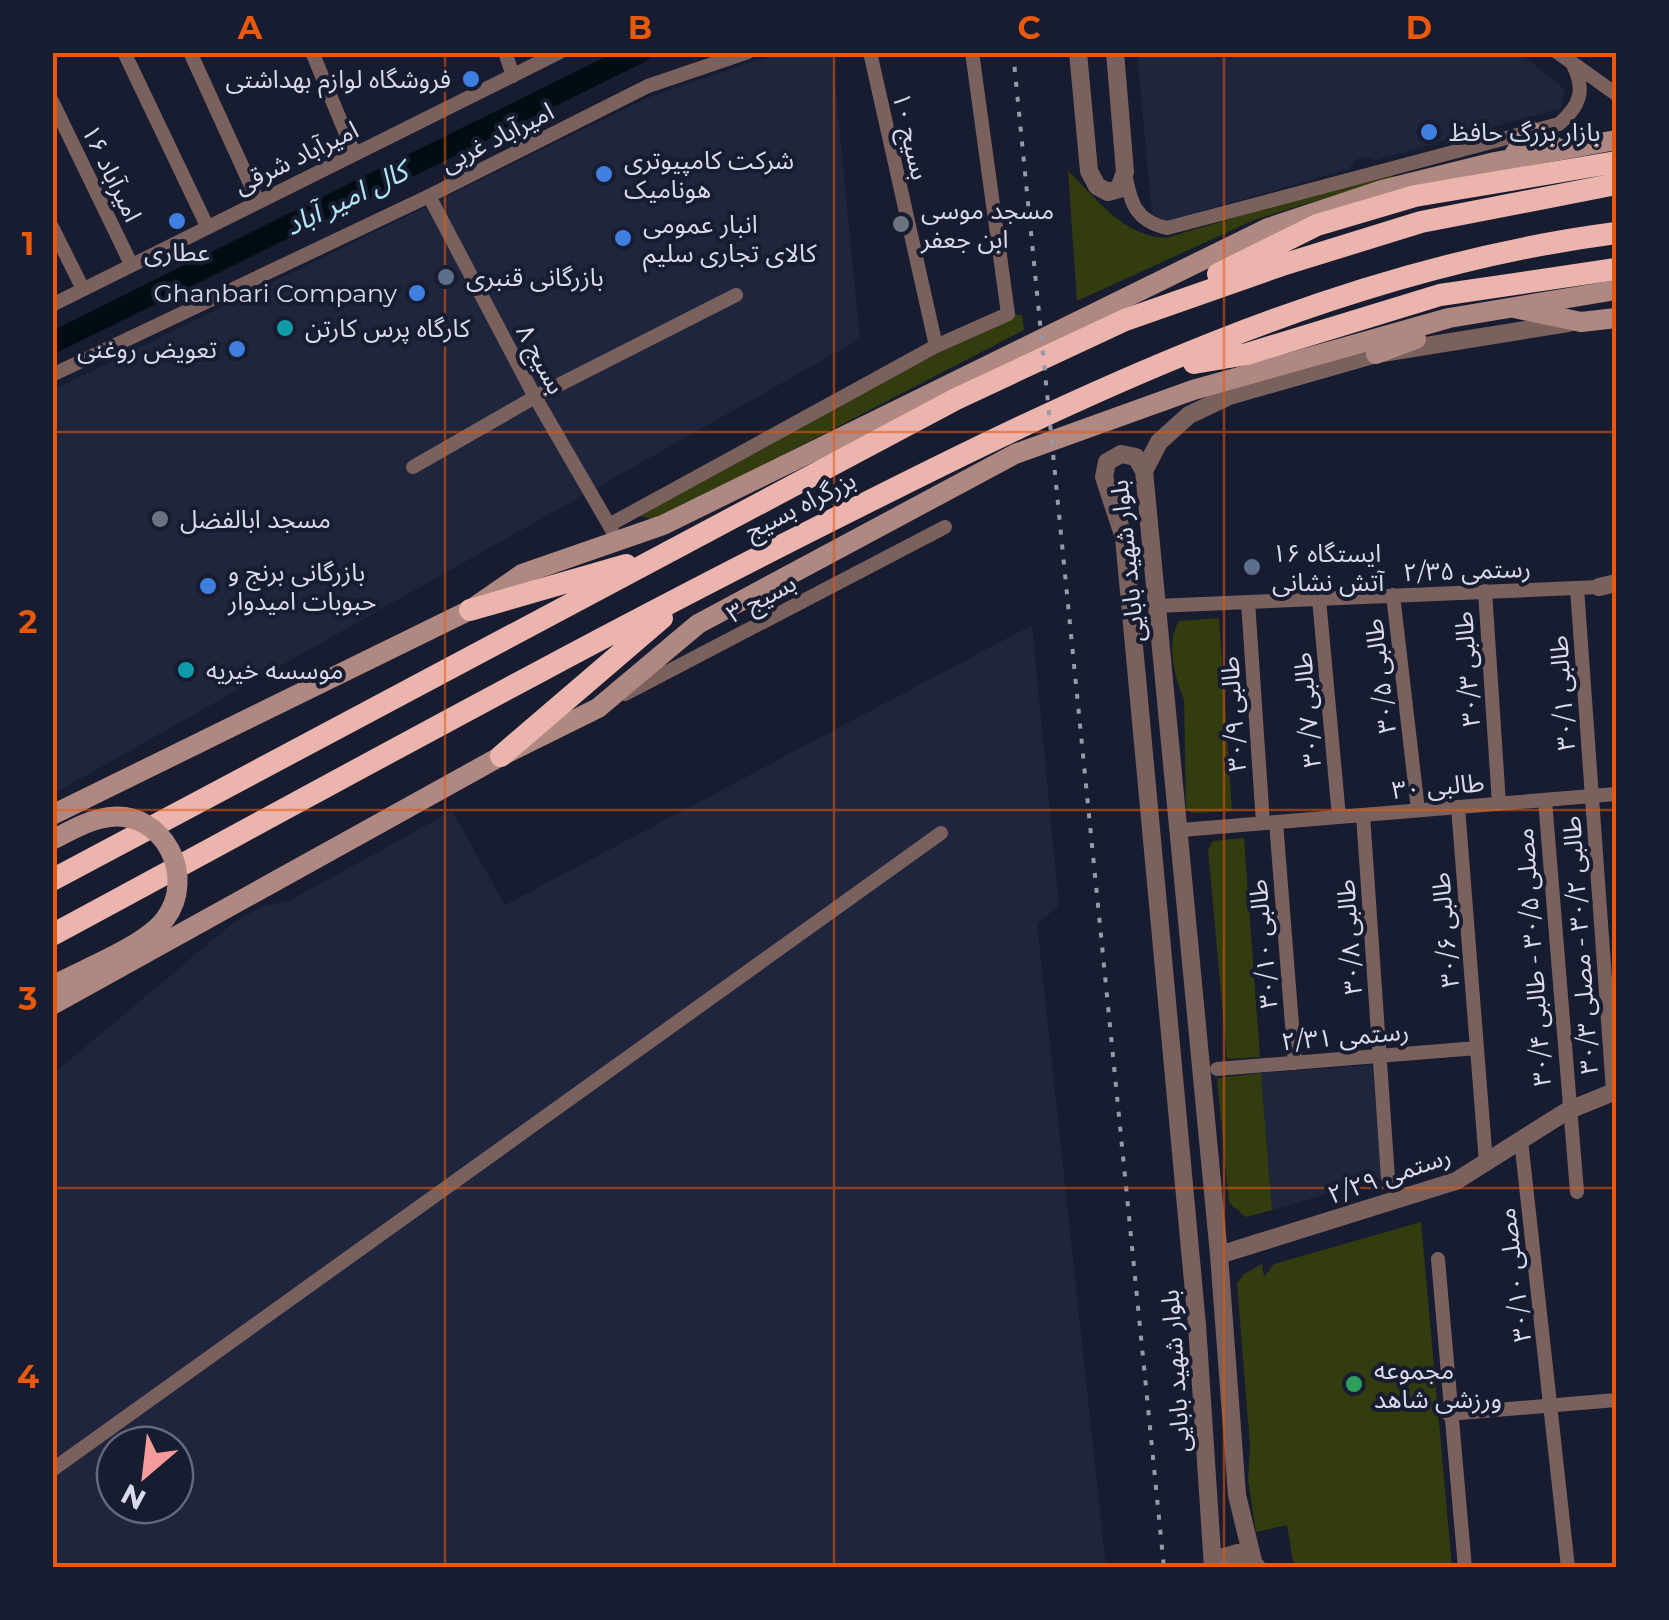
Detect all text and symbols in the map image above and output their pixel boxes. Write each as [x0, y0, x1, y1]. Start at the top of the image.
text: A [237, 8, 263, 47]
text: B [628, 8, 652, 47]
text: C [1017, 8, 1041, 47]
text: D [1406, 8, 1432, 47]
place label: فروشگاه لوازم بهداشتی [225, 64, 451, 99]
marker: فروشگاه لوازم بهداشتی [460, 68, 482, 90]
street label: بسیج ۱۰ [883, 89, 936, 183]
street label: امیرآباد غربی [435, 96, 559, 178]
street label: امیرآباد شرقی [229, 114, 363, 200]
place label: بازار بزرگ حافظ [1449, 117, 1600, 147]
street label: امیرآباد ۱۶ [76, 119, 148, 227]
marker: بازار بزرگ حافظ [1418, 121, 1440, 143]
place label: شرکت کامپیوتری هونامیک [624, 145, 794, 204]
water label: کال امیر آباد [279, 151, 418, 242]
marker: شرکت کامپیوتری هونامیک [593, 163, 615, 185]
place label: مسجد موسی ابن جعفر [920, 195, 1054, 254]
place label: انبار عمومی کالای تجاری سلیم [643, 209, 817, 273]
marker: عطاری [166, 210, 188, 232]
marker: مسجد موسی ابن جعفر [890, 213, 912, 235]
text: 1 [22, 224, 34, 263]
marker: انبار عمومی کالای تجاری سلیم [612, 227, 634, 249]
place label: عطاری [144, 237, 210, 267]
place label: بازرگانی قنبری [466, 262, 604, 292]
marker: بازرگانی قنبری [435, 266, 457, 288]
place label: Ghanbari Company [153, 278, 397, 308]
marker: Ghanbari Company [406, 282, 428, 304]
place label: کارگاه پرس کارتن [305, 313, 471, 344]
marker: کارگاه پرس کارتن [274, 317, 296, 339]
street label: بسیج ۸ [507, 319, 572, 401]
place label: تعویض روغنی [77, 334, 217, 364]
marker: تعویض روغنی [226, 338, 248, 360]
street label: بزرگراه بسیج [739, 464, 862, 549]
street label: بلوار شهید بابایی [1104, 478, 1150, 644]
place label: مسجد ابالفضل [180, 504, 331, 534]
marker: مسجد ابالفضل [149, 508, 171, 530]
place label: ایستگاه ۱۶ آتش نشانی [1272, 538, 1386, 597]
street label: رستمی ۲/۳۵ [1402, 553, 1532, 587]
marker: ایستگاه ۱۶ آتش نشانی [1241, 556, 1263, 578]
place label: بازرگانی برنج و حبوبات امیدوار [227, 557, 376, 616]
street label: بسیج ۳ [721, 567, 803, 632]
marker: بازرگانی برنج و حبوبات امیدوار [197, 575, 219, 597]
text: 2 [19, 602, 37, 641]
street label: طالبی ۳۰/۳ [1448, 610, 1486, 728]
street label: طالبی ۳۰/۵ [1358, 617, 1402, 735]
street label: طالبی ۳۰/۱ [1543, 634, 1581, 752]
street label: طالبی ۳۰/۷ [1287, 651, 1327, 769]
place label: موسسه خیریه [206, 655, 343, 685]
street label: طالبی ۳۰/۹ [1214, 655, 1252, 773]
marker: موسسه خیریه [175, 659, 197, 681]
street label: طالبی ۳۰ [1390, 767, 1486, 805]
street label: طالبی ۳۰/۲ - مصلی ۳۰/۳ [1556, 815, 1604, 1075]
street label: مصلی ۳۰/۵ - طالبی ۳۰/۴ [1509, 827, 1557, 1087]
street label: طالبی ۳۰/۶ [1425, 871, 1465, 989]
street label: طالبی ۳۰/۱۰ [1242, 878, 1284, 1010]
street label: طالبی ۳۰/۸ [1330, 878, 1368, 996]
text: 3 [18, 979, 37, 1018]
street label: رستمی ۲/۳۱ [1280, 1015, 1410, 1057]
street label: رستمی ۲/۲۹ [1324, 1140, 1454, 1210]
street label: مصلی ۳۰/۱۰ [1491, 1206, 1537, 1344]
street label: بلوار شهید بابایی [1154, 1289, 1196, 1453]
place label: مجموعه ورزشی شاهد [1374, 1355, 1502, 1414]
text: 4 [17, 1357, 39, 1396]
marker: مجموعه ورزشی شاهد [1343, 1373, 1365, 1395]
north arrow [95, 1425, 195, 1525]
text: N [115, 1477, 151, 1517]

